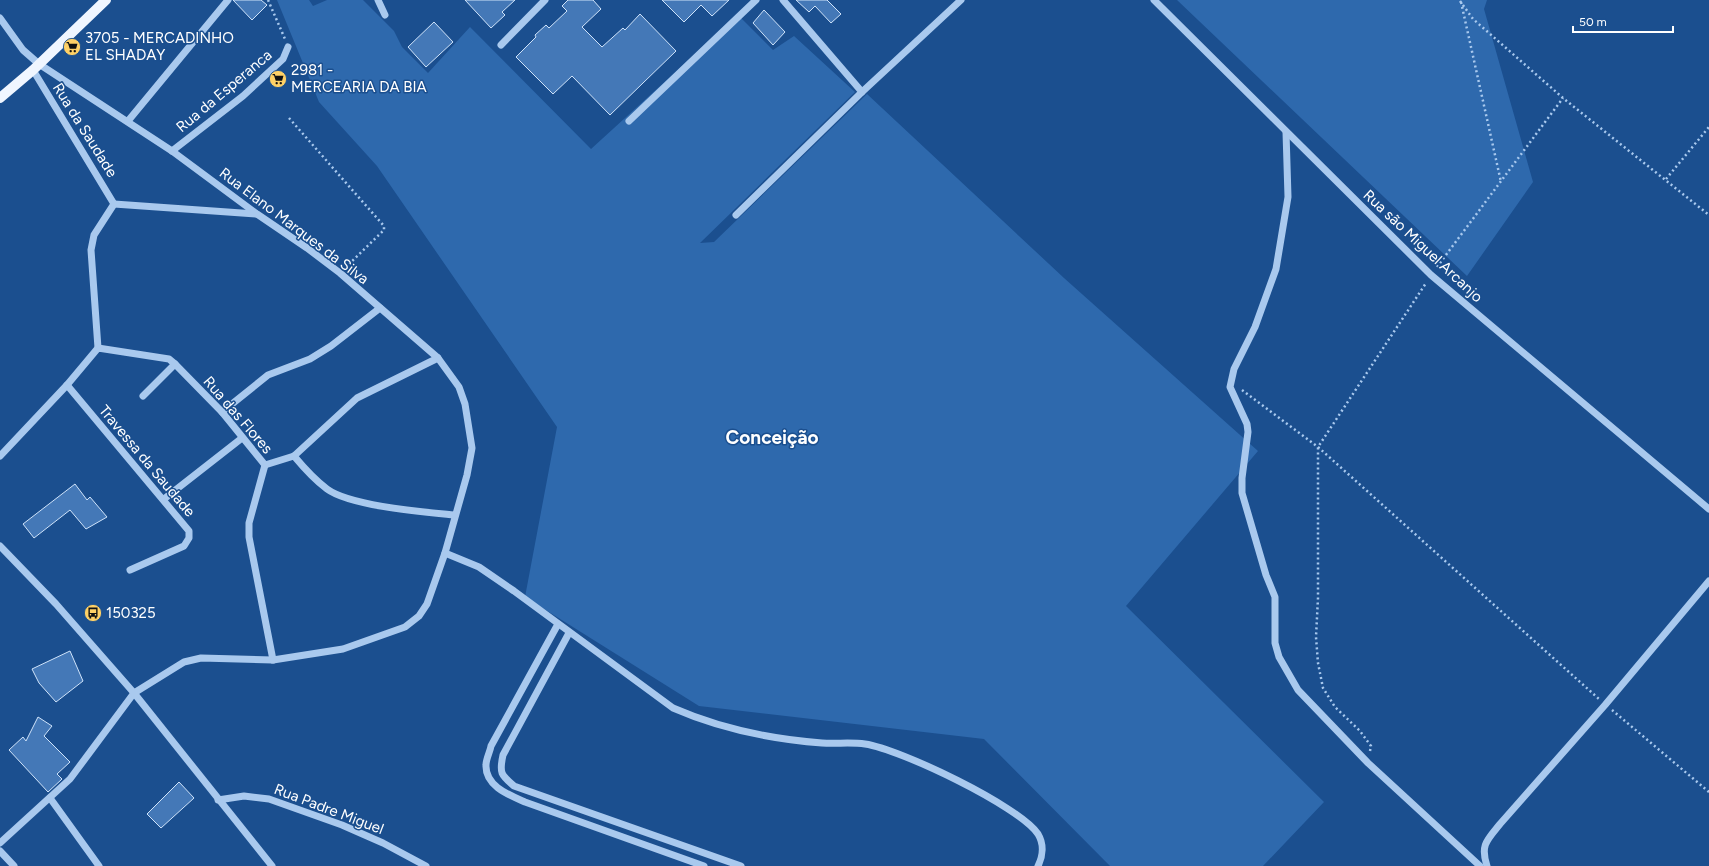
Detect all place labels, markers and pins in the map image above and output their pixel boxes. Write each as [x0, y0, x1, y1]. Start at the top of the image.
place label: 3705 - MERCADINHO EL SHADAY [85, 29, 234, 64]
supermarket icon: 3705 - MERCADINHO EL SHADAY [62, 37, 82, 57]
place label: 2981 - MERCEARIA DA BIA [291, 61, 427, 96]
supermarket icon: 2981 - MERCEARIA DA BIA [268, 69, 288, 89]
bus stop icon: 150325 [83, 603, 103, 623]
place label: 150325 [106, 604, 156, 622]

